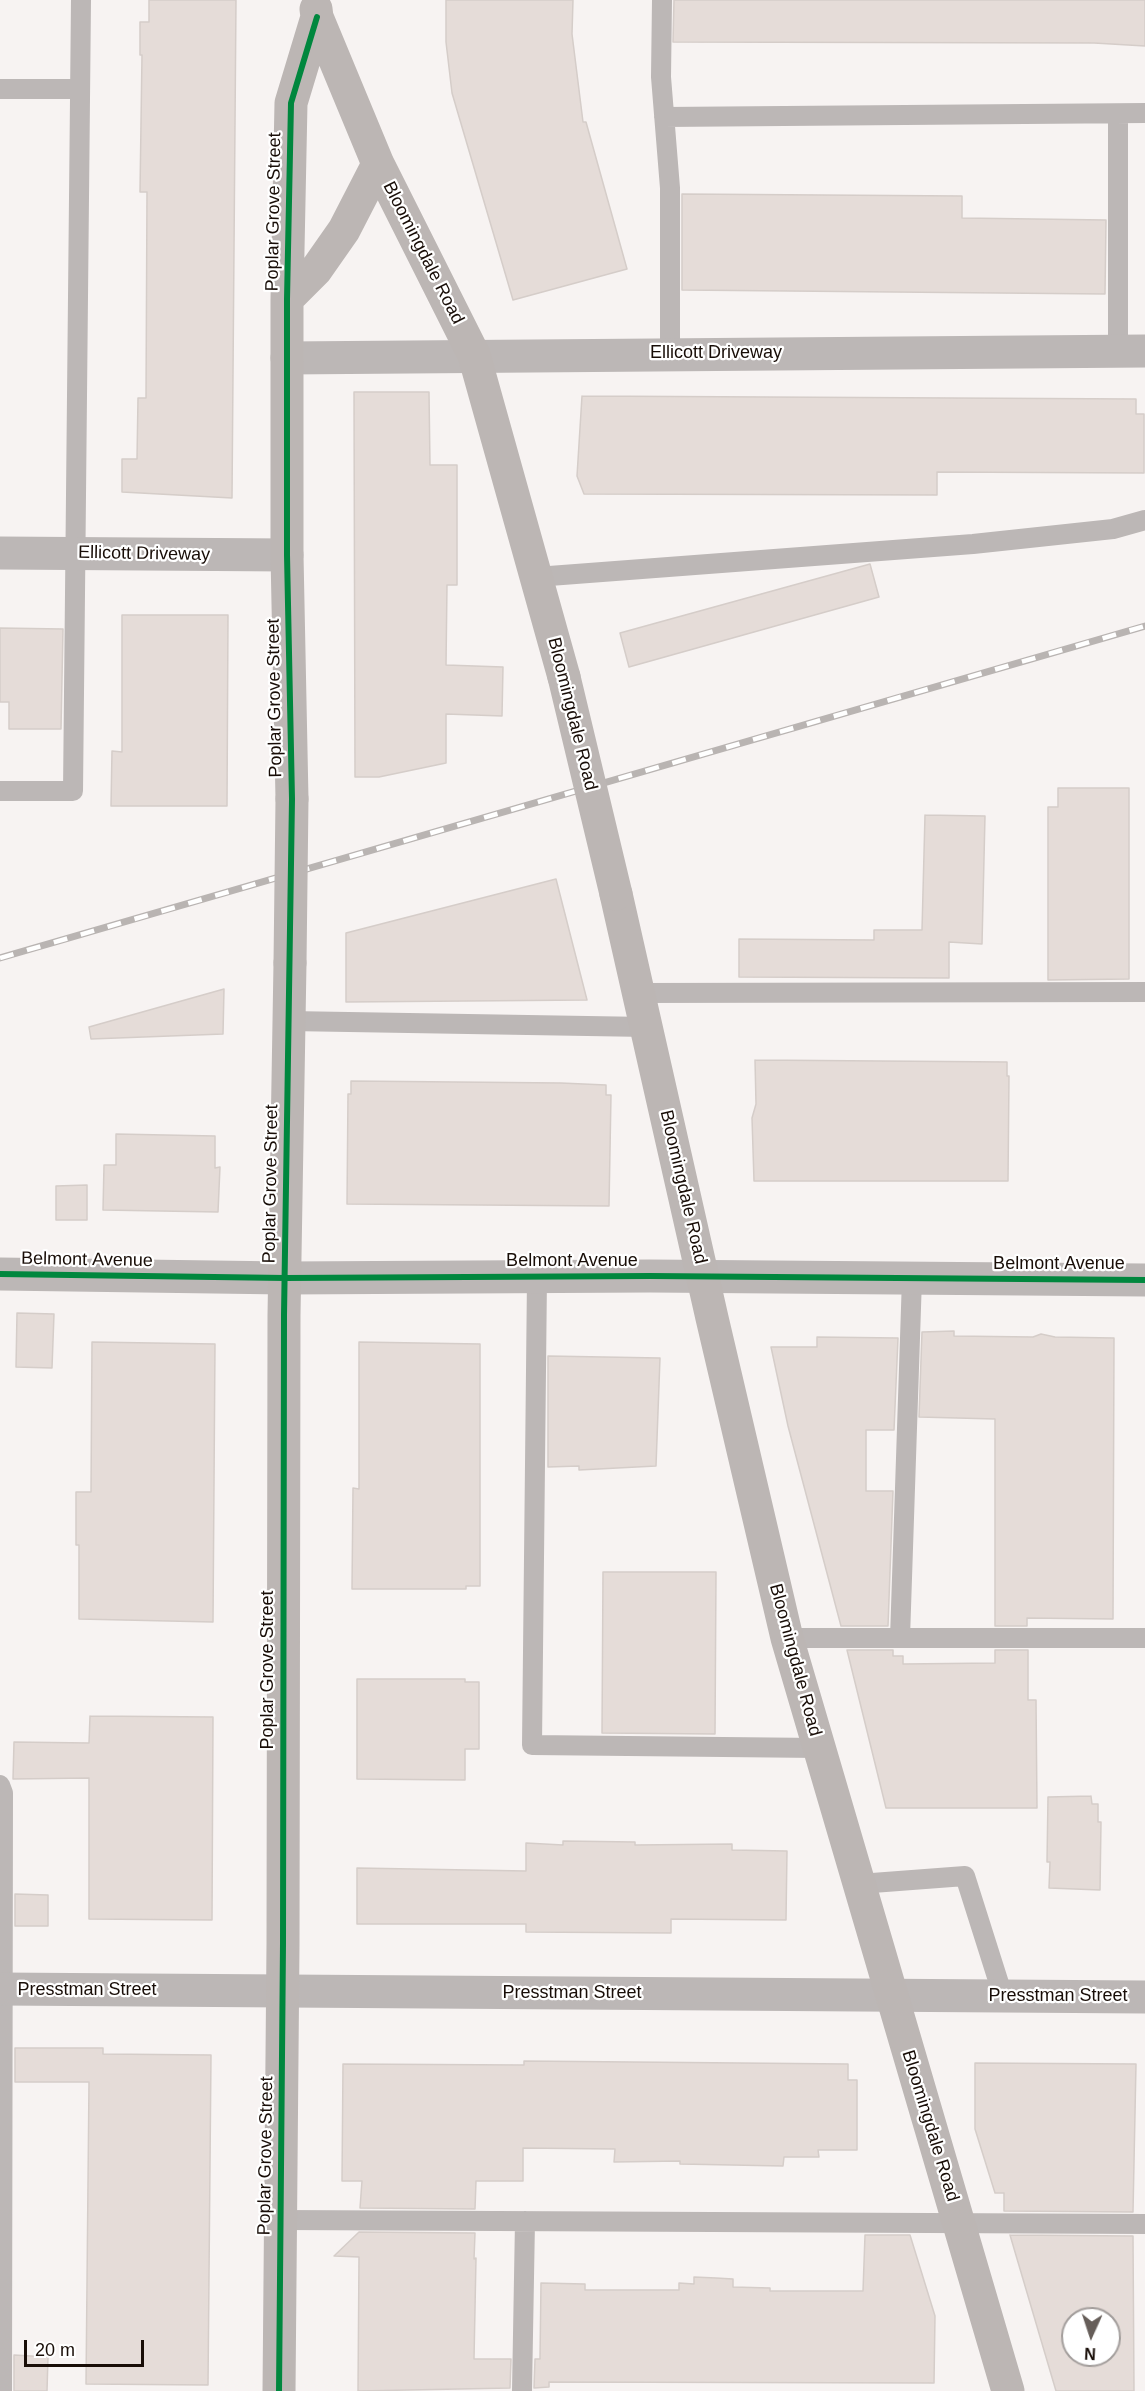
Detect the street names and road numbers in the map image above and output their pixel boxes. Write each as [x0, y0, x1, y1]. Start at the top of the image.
street label: Poplar Grove Street [262, 132, 286, 292]
street label: Bloomingdale Road [378, 178, 468, 328]
street label: Ellicott Driveway [650, 342, 782, 364]
street label: Ellicott Driveway [78, 542, 210, 566]
street label: Poplar Grove Street [263, 618, 287, 778]
street label: Bloomingdale Road [543, 635, 601, 793]
street label: Poplar Grove Street [259, 1104, 283, 1264]
street label: Bloomingdale Road [655, 1108, 711, 1266]
street label: Belmont Avenue [21, 1248, 153, 1272]
street label: Belmont Avenue [506, 1250, 638, 1272]
street label: Belmont Avenue [993, 1253, 1125, 1275]
street label: Bloomingdale Road [764, 1581, 826, 1739]
street label: Poplar Grove Street [257, 1590, 279, 1750]
street label: Presstman Street [17, 1979, 157, 2001]
street label: Presstman Street [502, 1982, 642, 2004]
street label: Presstman Street [988, 1985, 1128, 2007]
street label: Bloomingdale Road [897, 2048, 963, 2204]
street label: Poplar Grove Street [254, 2076, 278, 2236]

